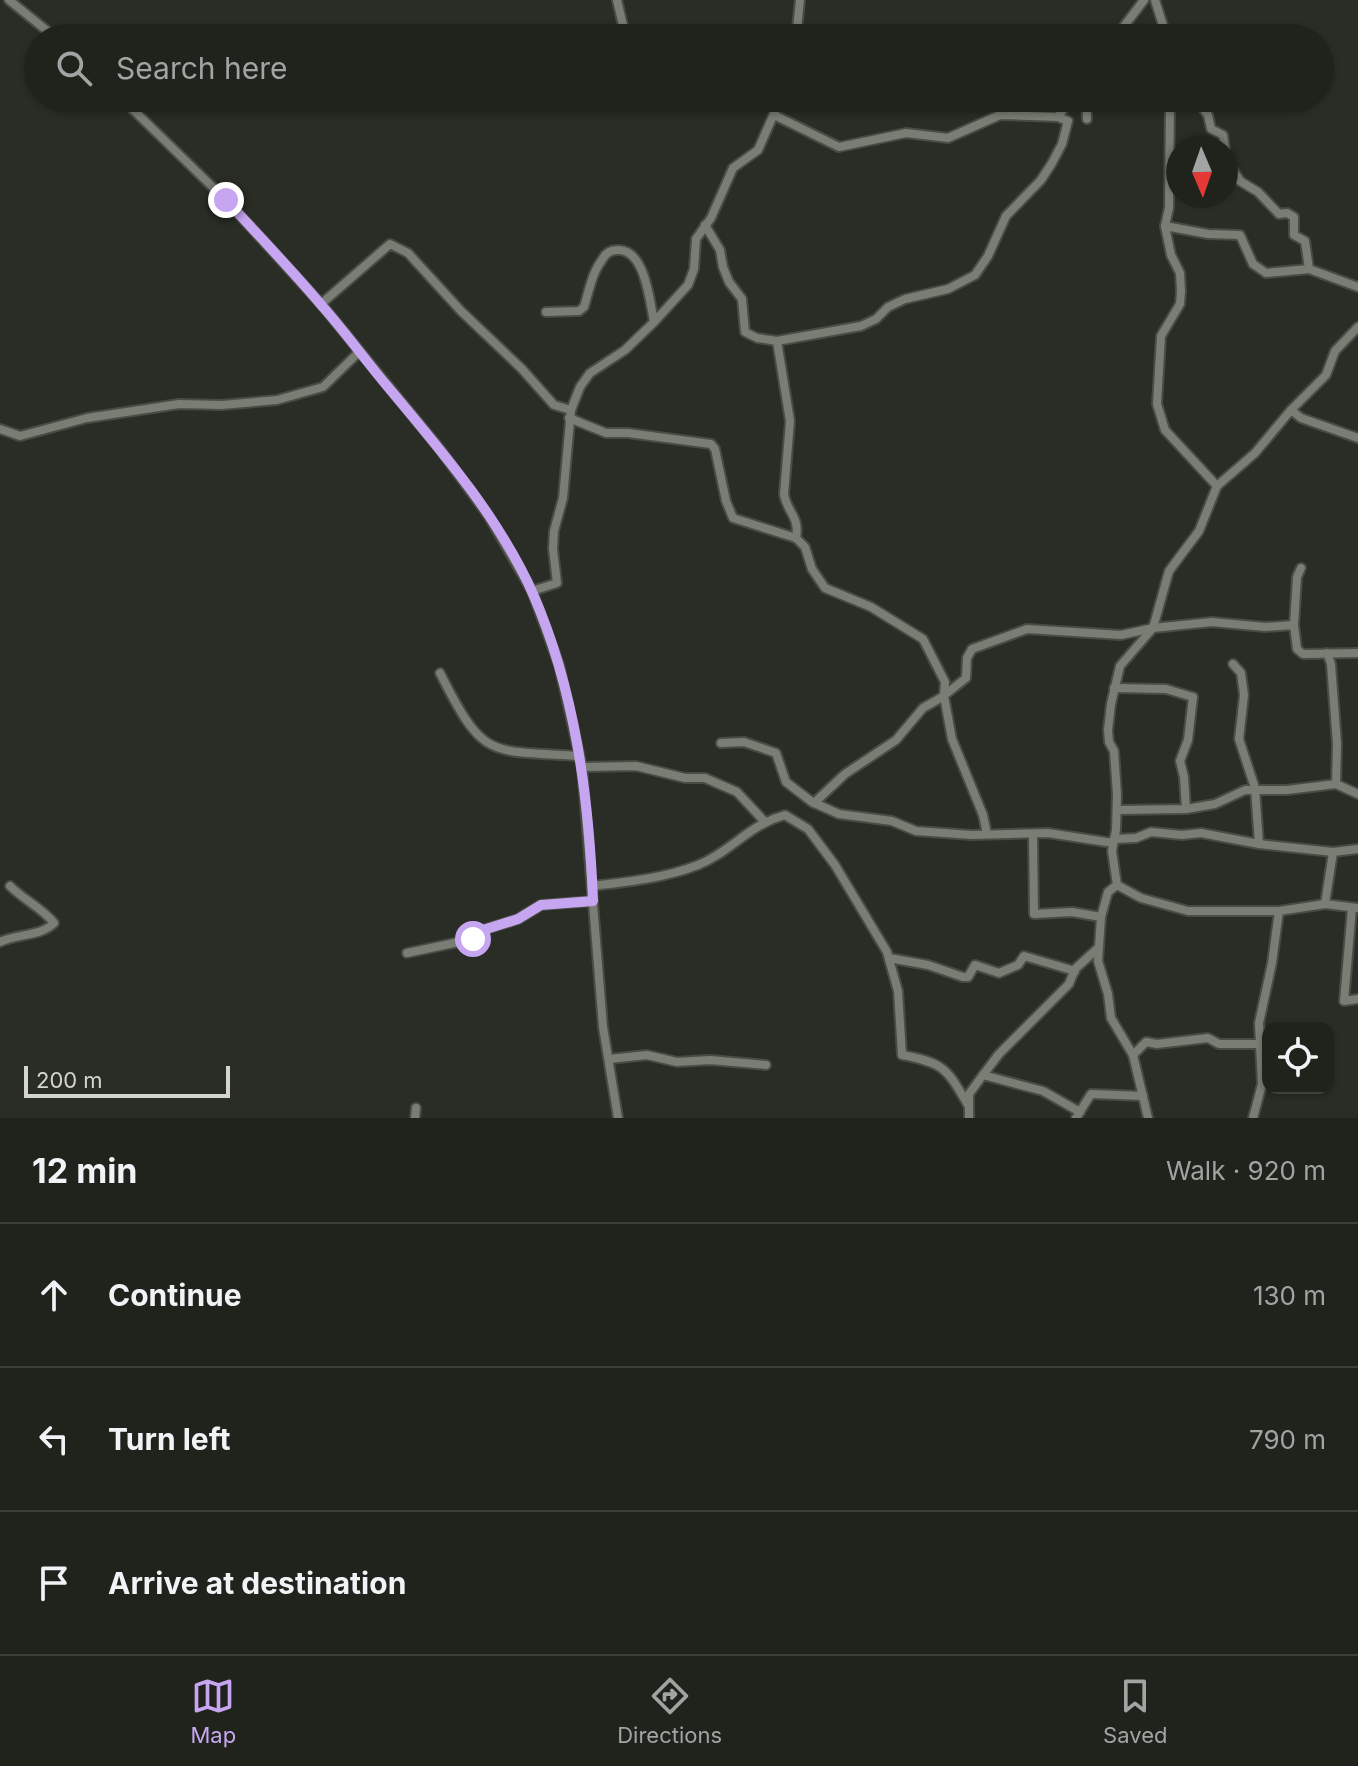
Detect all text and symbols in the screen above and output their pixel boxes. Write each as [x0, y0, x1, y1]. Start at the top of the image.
search box [24, 24, 1334, 112]
icon: search [52, 46, 96, 90]
text: Search here [116, 50, 288, 86]
north arrow [1166, 136, 1238, 208]
route end [208, 182, 244, 218]
route start [455, 921, 491, 957]
map controls [1262, 1022, 1334, 1094]
button: locate [1262, 1022, 1334, 1094]
scale bar [24, 1062, 230, 1098]
text: 200 m [36, 1067, 103, 1093]
text: 12 min [32, 1150, 138, 1191]
text: Walk · 920 m [1166, 1155, 1326, 1186]
icon: ahead [32, 1273, 76, 1317]
text: Continue [108, 1277, 242, 1313]
text: 130 m [1253, 1280, 1326, 1311]
icon: left [32, 1417, 76, 1461]
text: Turn left [108, 1421, 230, 1457]
text: 790 m [1249, 1424, 1326, 1455]
icon: arrive [32, 1561, 76, 1605]
text: Arrive at destination [108, 1565, 406, 1601]
tab: Map [191, 1674, 236, 1748]
tab: Directions [617, 1674, 722, 1748]
tab: Saved [1103, 1674, 1167, 1748]

